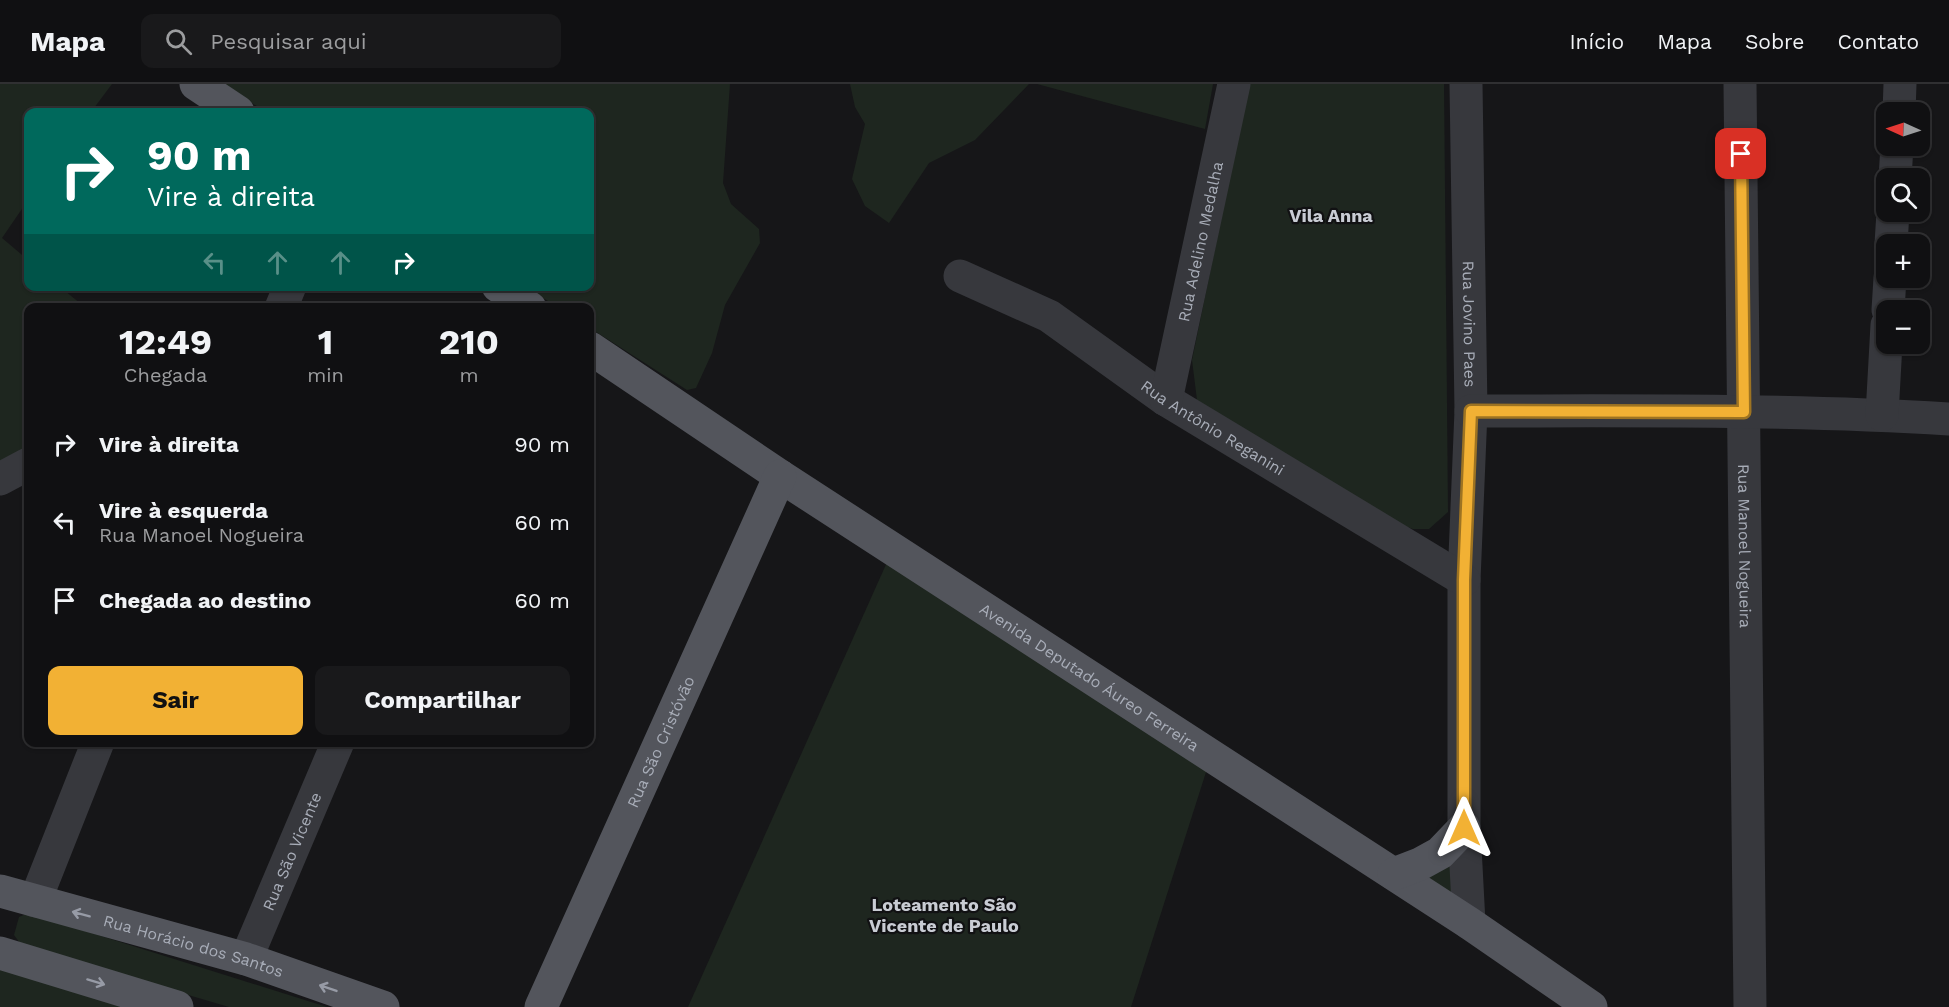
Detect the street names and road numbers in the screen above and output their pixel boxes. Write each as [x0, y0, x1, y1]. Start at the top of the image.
street label: Rua Adelino Medalha [1174, 160, 1227, 324]
street label: Rua Jovino Paes [1459, 260, 1480, 387]
street label: Rua Antônio Reganini [1137, 376, 1288, 479]
street label: Rua Manoel Nogueira [1734, 464, 1755, 628]
street label: Avenida Deputado Áureo Ferreira [976, 599, 1202, 755]
street label: Rua São Cristóvão [623, 673, 699, 811]
street label: Rua São Vicente [259, 789, 326, 914]
street label: Rua Horácio dos Santos [101, 911, 286, 981]

